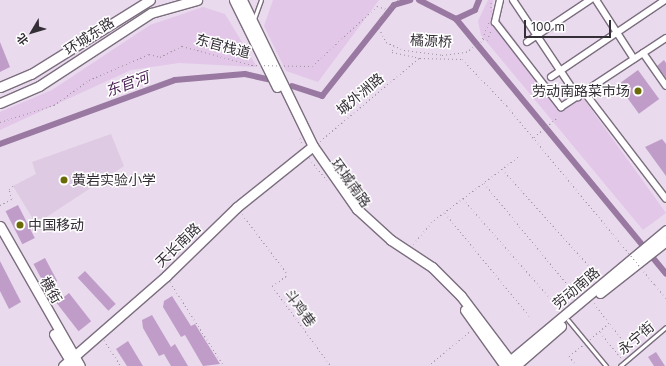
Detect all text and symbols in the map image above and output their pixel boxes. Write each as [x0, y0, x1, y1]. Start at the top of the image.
north arrow [12, 12, 52, 52]
scale bar [526, 12, 613, 38]
street label: 环城东路 [61, 14, 117, 58]
text: 100 m [531, 19, 565, 34]
text: 北 [14, 31, 31, 48]
street label: 东官栈道 [194, 31, 252, 61]
street label: 橘源桥 [410, 32, 452, 50]
water label: 东官河 [103, 68, 151, 100]
street label: 城外洲路 [333, 70, 387, 118]
place label: 劳动南路菜市场 [532, 83, 630, 99]
marker: 劳动南路菜市场 [633, 86, 643, 96]
street label: 环城南路 [328, 155, 374, 211]
place label: 黄岩实验小学 [72, 172, 156, 188]
marker: 黄岩实验小学 [59, 175, 69, 185]
place label: 中国移动 [28, 217, 84, 233]
marker: 中国移动 [15, 220, 25, 230]
street label: 天长南路 [152, 220, 204, 270]
street label: 劳动南路 [549, 264, 603, 312]
street label: 横街 [37, 274, 65, 306]
street label: 斗鸡巷 [281, 286, 319, 330]
street label: 永宁街 [615, 318, 657, 358]

